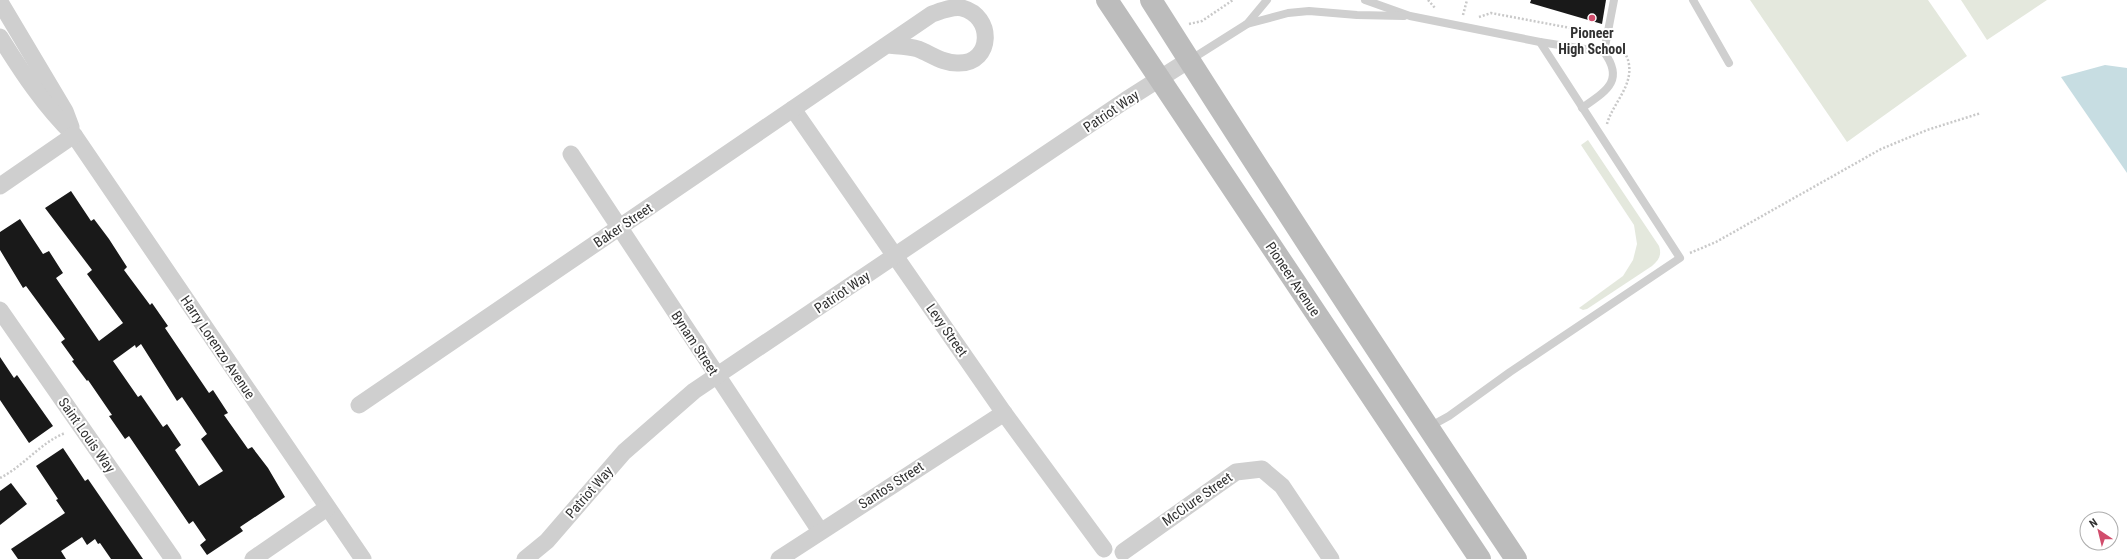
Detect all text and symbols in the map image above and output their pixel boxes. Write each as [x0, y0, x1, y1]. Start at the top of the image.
marker: Pioneer High School [1587, 13, 1597, 23]
place label: Pioneer High School [1558, 25, 1626, 57]
street label: Patriot Way [1080, 87, 1142, 135]
street label: Baker Street [591, 200, 655, 250]
street label: Pioneer Avenue [1262, 239, 1324, 319]
street label: Patriot Way [811, 268, 873, 316]
street label: Harry Lorenzo Avenue [178, 292, 259, 402]
street label: Levy Street [923, 300, 971, 360]
street label: Bynam Street [668, 308, 722, 378]
street label: Saint Louis Way [55, 395, 119, 476]
street label: Santos Street [856, 458, 926, 512]
street label: Patriot Way [562, 463, 616, 521]
street label: McClure Street [1159, 469, 1235, 529]
north arrow [2079, 511, 2119, 551]
text: N [2087, 516, 2100, 530]

